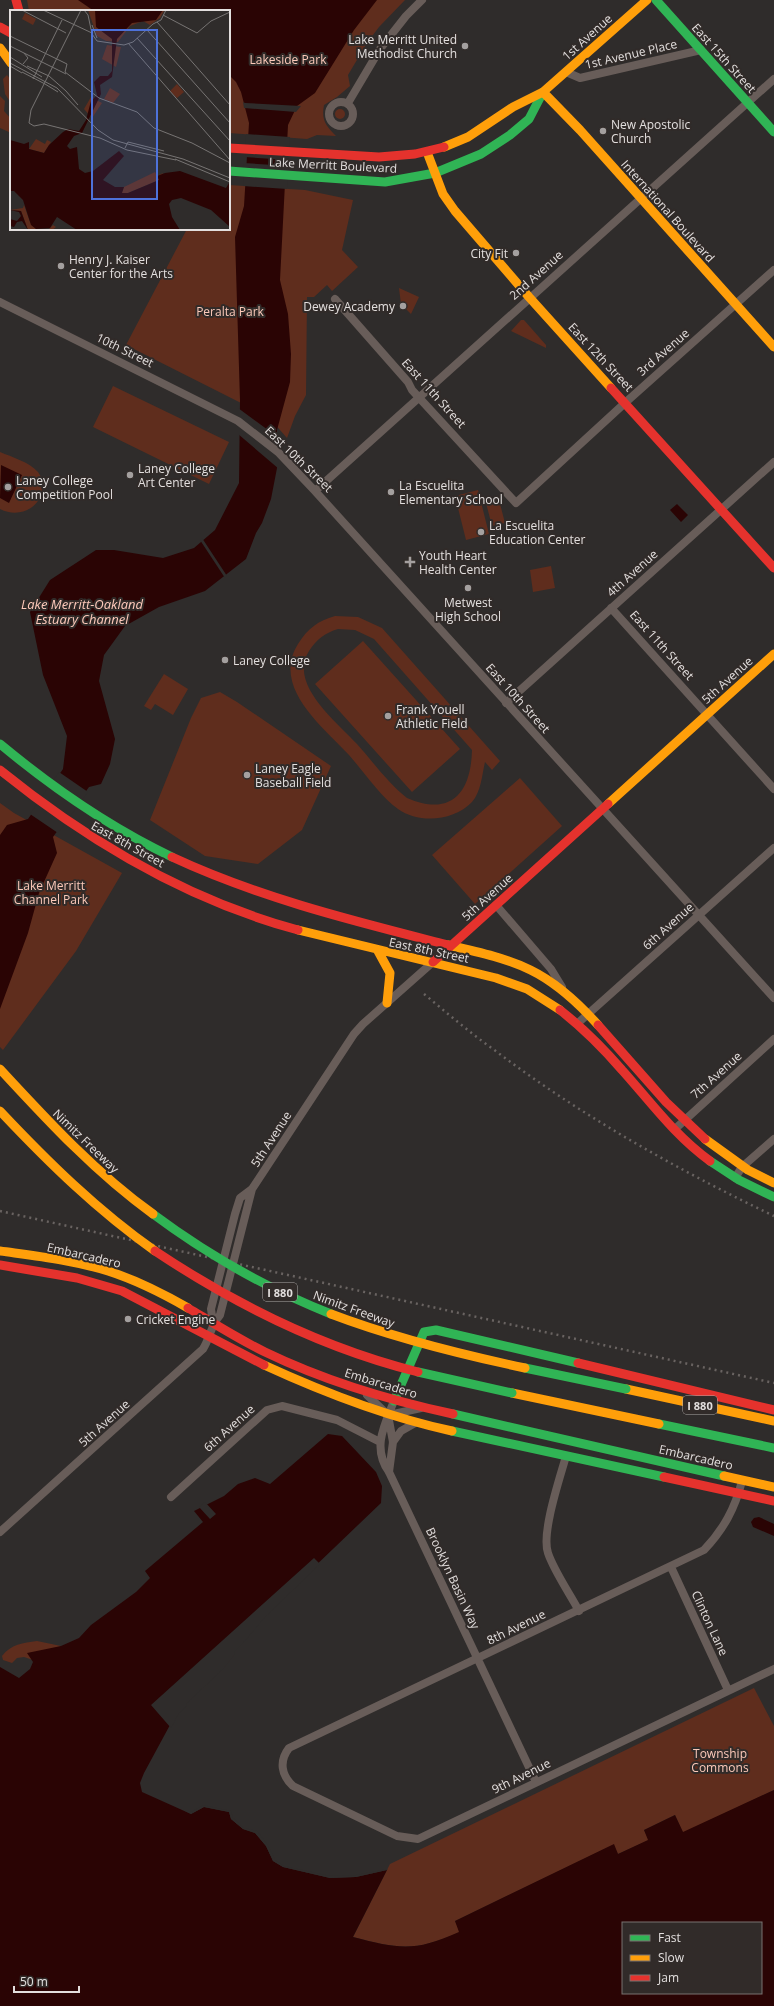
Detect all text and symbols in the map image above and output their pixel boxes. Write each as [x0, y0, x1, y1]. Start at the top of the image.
inset map [10, 10, 230, 230]
street label: 1st Avenue [558, 10, 616, 64]
street label: East 15th Street [688, 19, 760, 97]
place label: Lake Merritt United Methodist Church [348, 31, 457, 62]
street label: 1st Avenue Place [583, 35, 679, 73]
marker: Lake Merritt United Methodist Church [460, 41, 470, 51]
park label: Lakeside Park [249, 51, 327, 68]
place label: New Apostolic Church [611, 116, 691, 147]
marker: New Apostolic Church [598, 126, 608, 136]
street label: Lake Merritt Boulevard [269, 153, 397, 177]
street label: International Boulevard [617, 156, 719, 266]
place label: City Fit [471, 245, 508, 262]
street label: 2nd Avenue [506, 246, 567, 304]
marker: City Fit [511, 248, 521, 258]
place label: Henry J. Kaiser Center for the Arts [69, 251, 173, 282]
marker: Henry J. Kaiser Center for the Arts [56, 261, 66, 271]
place label: Dewey Academy [303, 298, 396, 315]
marker: Dewey Academy [398, 301, 408, 311]
park label: Peralta Park [196, 303, 265, 320]
street label: East 12th Street [565, 319, 637, 395]
street label: 3rd Avenue [633, 324, 693, 379]
street label: 10th Street [93, 329, 157, 371]
street label: East 11th Street [398, 354, 470, 432]
street label: East 10th Street [261, 422, 337, 496]
place label: Laney College Art Center [138, 460, 215, 491]
marker: Laney College Art Center [125, 470, 135, 480]
place label: Laney College Competition Pool [16, 472, 113, 503]
place label: La Escuelita Elementary School [399, 477, 503, 508]
marker: Laney College Competition Pool [3, 482, 13, 492]
marker: La Escuelita Elementary School [386, 487, 396, 497]
place label: La Escuelita Education Center [489, 517, 585, 548]
marker: La Escuelita Education Center [476, 527, 486, 537]
street label: 4th Avenue [603, 545, 661, 601]
place label: Youth Heart Health Center [419, 547, 497, 578]
marker: Youth Heart Health Center [404, 556, 416, 568]
marker: Metwest High School [463, 583, 473, 593]
place label: Metwest High School [435, 594, 501, 625]
water label: Lake Merritt-Oakland Estuary Channel [21, 595, 144, 628]
street label: East 11th Street [626, 606, 698, 684]
place label: Laney College [233, 652, 310, 669]
street label: 5th Avenue [698, 652, 756, 708]
marker: Laney College [220, 655, 230, 665]
street label: East 10th Street [482, 659, 554, 737]
place label: Frank Youell Athletic Field [396, 701, 468, 732]
marker: Frank Youell Athletic Field [383, 711, 393, 721]
place label: Laney Eagle Baseball Field [255, 760, 331, 791]
marker: Laney Eagle Baseball Field [242, 770, 252, 780]
street label: East 8th Street [88, 817, 168, 871]
street label: 5th Avenue [458, 869, 516, 925]
park label: Lake Merritt Channel Park [14, 877, 89, 908]
street label: 6th Avenue [639, 898, 697, 954]
street label: East 8th Street [387, 933, 471, 967]
street label: 7th Avenue [687, 1047, 745, 1103]
street label: Nimitz Freeway [49, 1105, 123, 1178]
street label: 5th Avenue [247, 1108, 296, 1170]
street label: Embarcadero [45, 1238, 123, 1272]
road number: I 880 [263, 1283, 297, 1301]
street label: Nimitz Freeway [311, 1286, 398, 1332]
place label: Cricket Engine [136, 1311, 216, 1328]
marker: Cricket Engine [123, 1314, 133, 1324]
street label: Embarcadero [343, 1364, 419, 1402]
street label: 5th Avenue [75, 1395, 133, 1451]
road number: I 880 [683, 1396, 717, 1414]
street label: 6th Avenue [200, 1400, 258, 1456]
street label: Embarcadero [657, 1440, 735, 1474]
street label: Brooklyn Basin Way [422, 1524, 484, 1632]
street label: Clinton Lane [688, 1588, 733, 1659]
street label: 8th Avenue [484, 1605, 548, 1649]
park label: Township Commons [691, 1745, 749, 1776]
street label: 9th Avenue [489, 1754, 553, 1798]
legend [622, 1922, 762, 1994]
text: Fast [658, 1929, 681, 1946]
text: Slow [658, 1949, 685, 1966]
scale bar [14, 1968, 79, 1994]
text: Jam [657, 1969, 679, 1986]
text: 50 m [20, 1973, 48, 1990]

